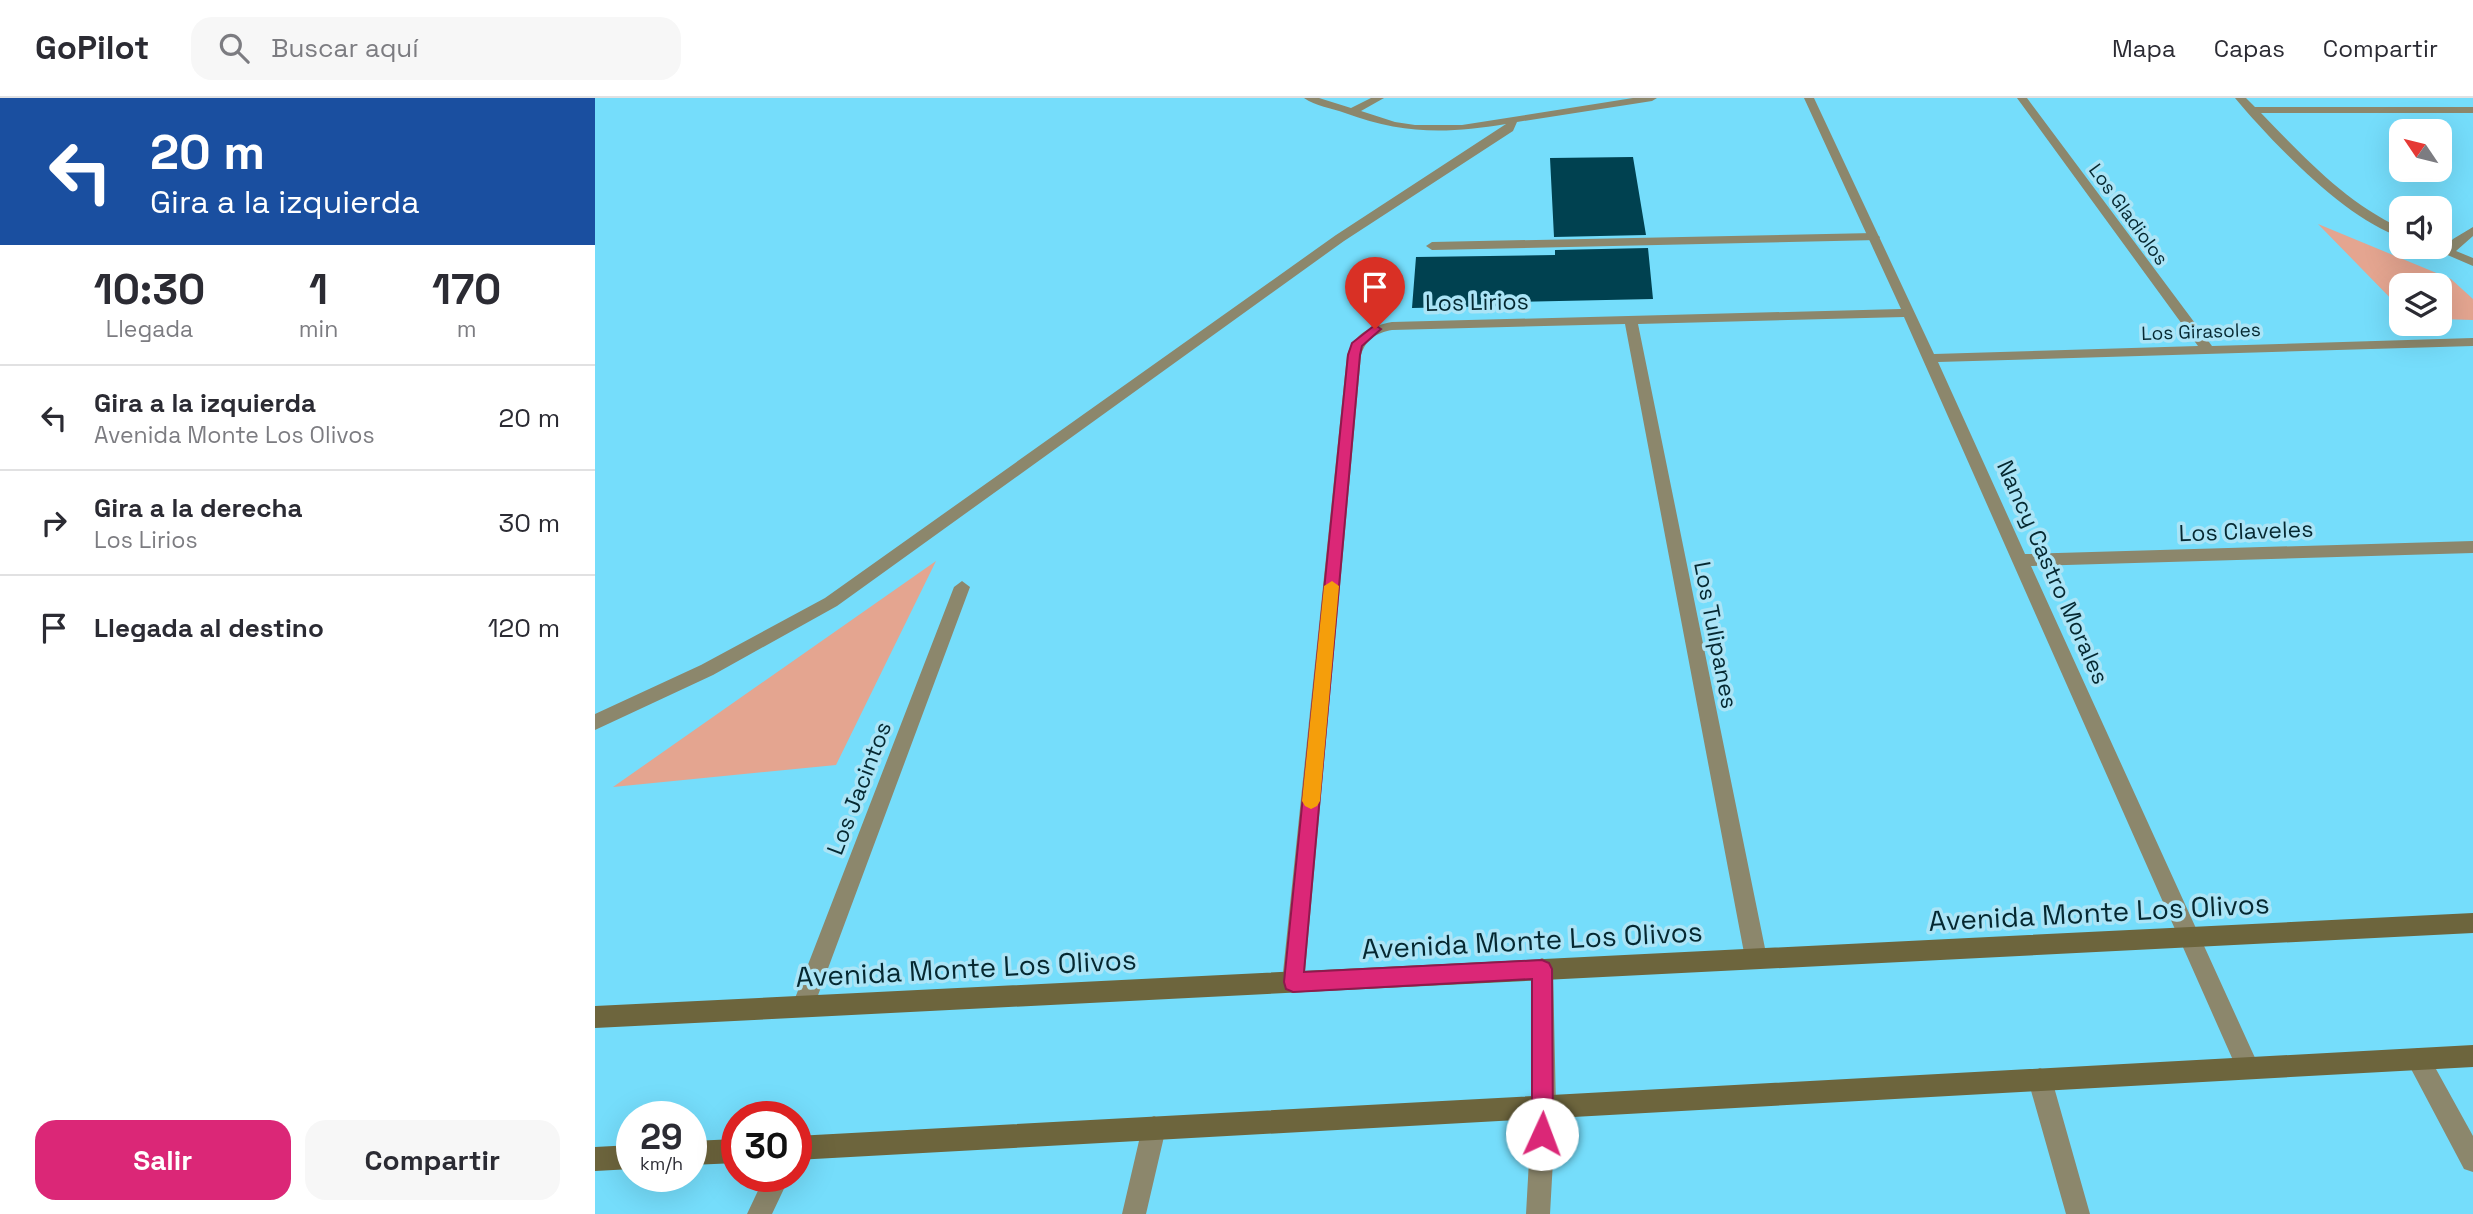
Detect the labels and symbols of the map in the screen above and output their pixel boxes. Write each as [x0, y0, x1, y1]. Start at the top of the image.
north arrow [2389, 119, 2452, 182]
street label: Los Gladiolos [2083, 158, 2174, 270]
pin [1345, 257, 1405, 329]
street label: Los Lirios [1425, 286, 1529, 318]
street label: Los Girasoles [2141, 317, 2261, 346]
street label: Nancy Castro Morales [1990, 455, 2116, 689]
street label: Los Claveles [2178, 514, 2314, 548]
street label: Los Tulipanes [1687, 559, 1745, 711]
street label: Los Jacintos [820, 717, 898, 859]
street label: Avenida Monte Los Olivos [1928, 885, 2270, 939]
street label: Avenida Monte Los Olivos [1361, 913, 1703, 967]
street label: Avenida Monte Los Olivos [795, 941, 1137, 995]
position arrow [1505, 1097, 1579, 1171]
speed limit sign: 30 [721, 1101, 812, 1192]

